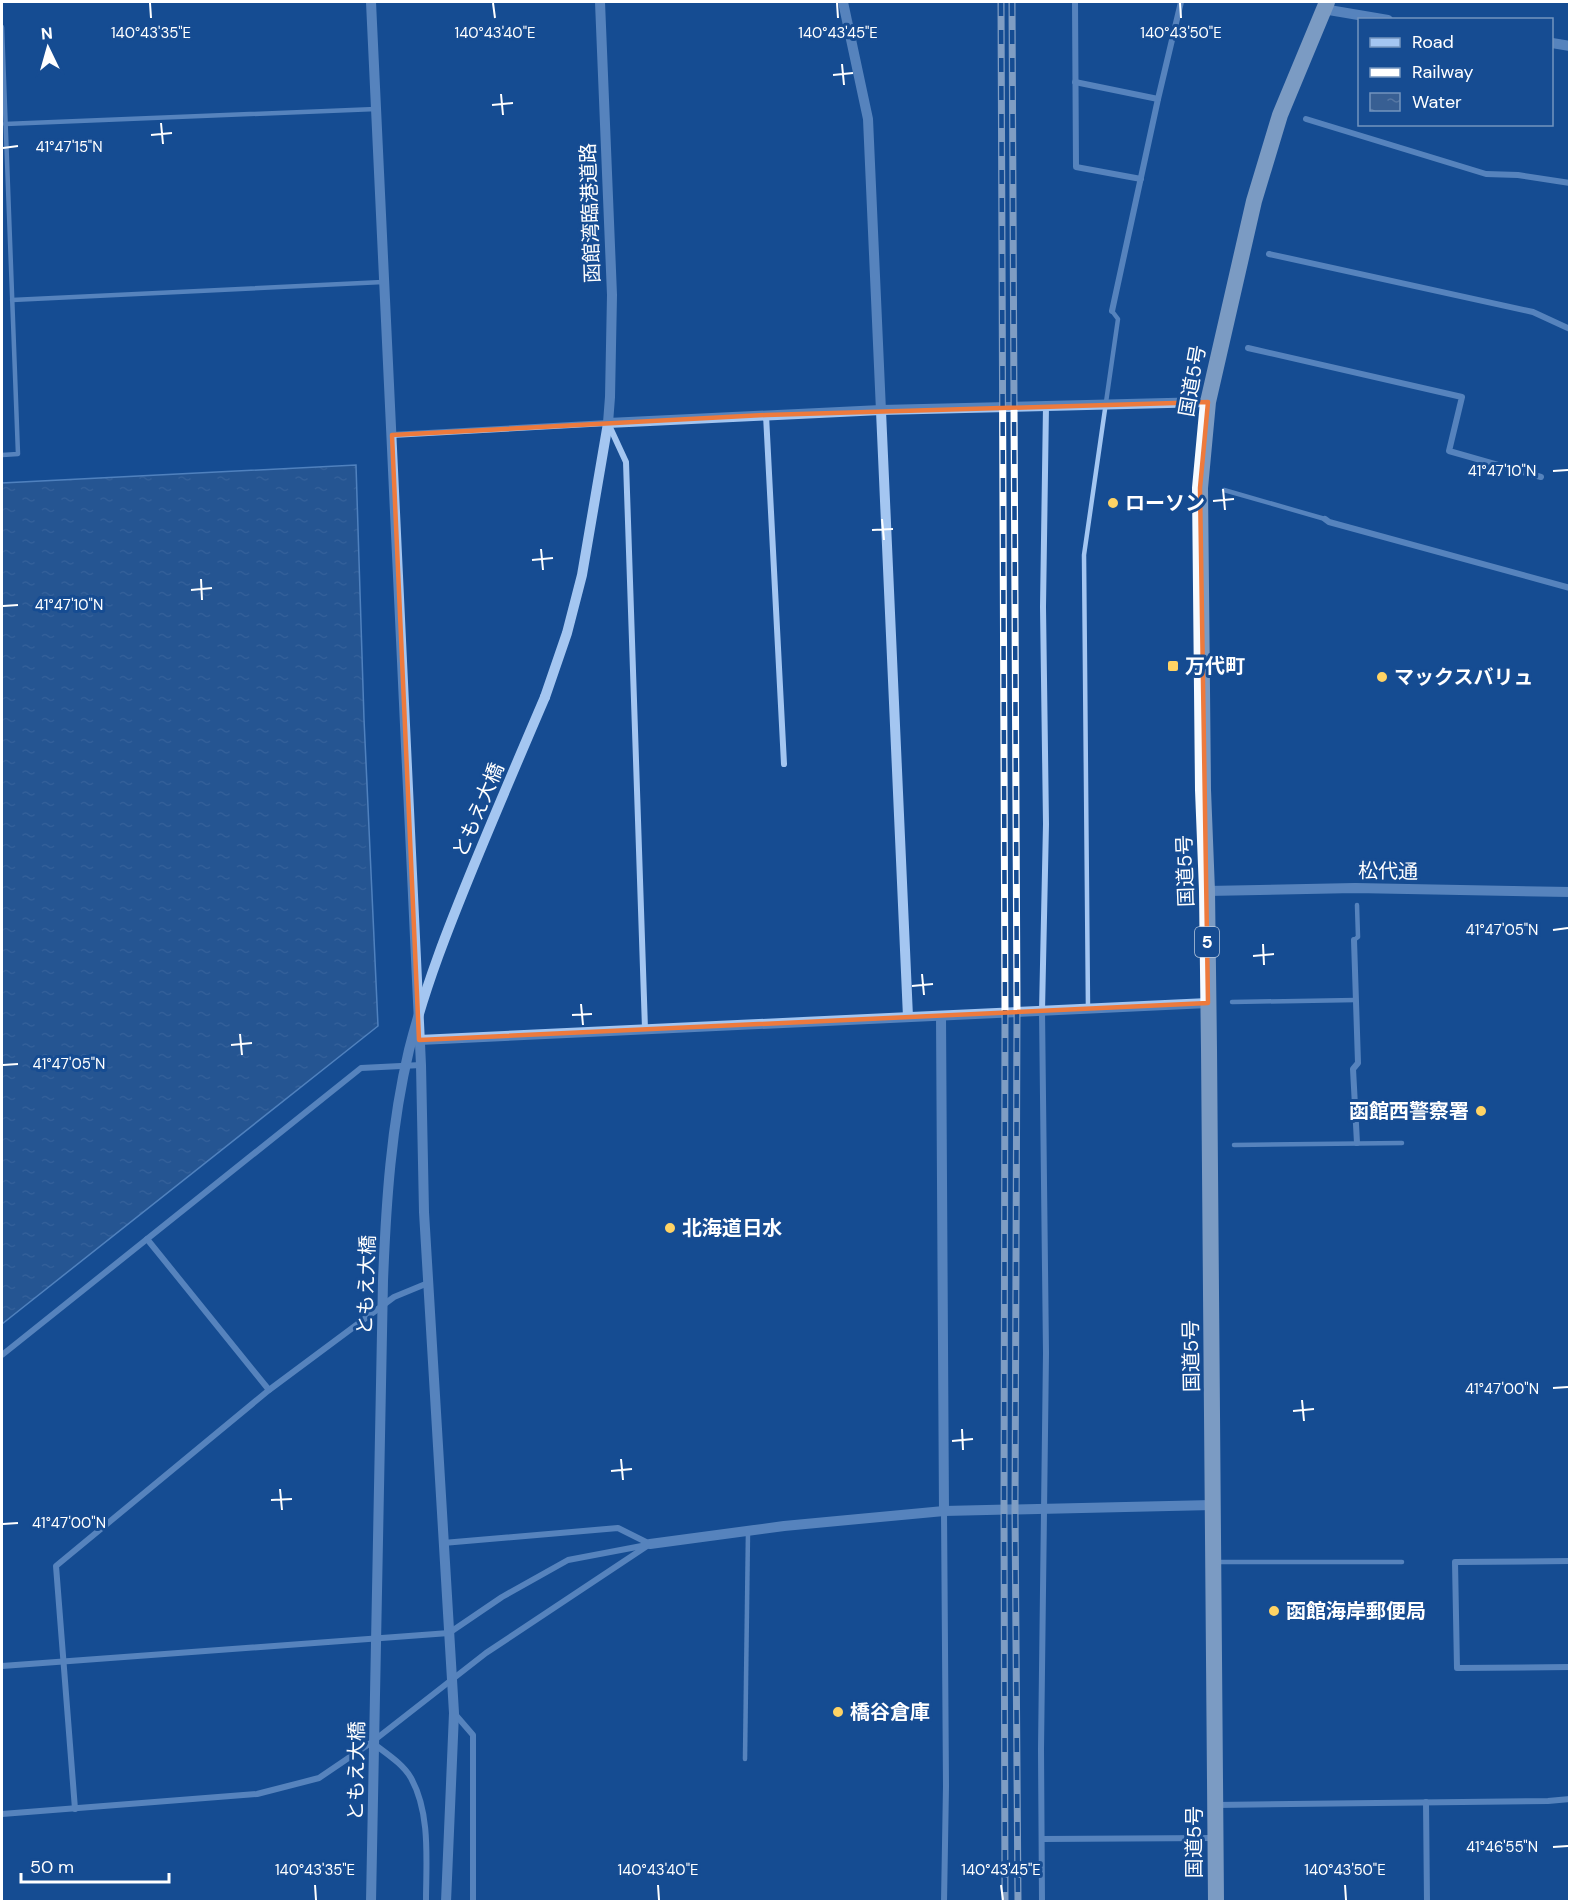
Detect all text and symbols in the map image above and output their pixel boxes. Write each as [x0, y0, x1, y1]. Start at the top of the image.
north arrow [18, 18, 78, 78]
legend [1358, 18, 1553, 126]
text: N [40, 23, 53, 45]
text: 140°43'35"E [111, 23, 191, 43]
text: 140°43'40"E [455, 23, 535, 43]
text: 140°43'45"E [798, 23, 878, 43]
text: 140°43'50"E [1140, 23, 1222, 43]
text: Road [1412, 30, 1454, 54]
text: Railway [1412, 60, 1474, 84]
text: Water [1412, 90, 1462, 114]
text: 41°47'15"N [35, 137, 103, 157]
street label: 函館湾臨港道路 [575, 143, 605, 283]
street label: 国道5号 [1173, 343, 1211, 419]
text: 41°47'10"N [1468, 461, 1536, 481]
place label: ローソン [1125, 490, 1205, 516]
marker: ローソン [1106, 496, 1120, 510]
text: 41°47'10"N [35, 595, 103, 615]
place label: 万代町 [1185, 653, 1245, 679]
marker: 万代町 [1166, 659, 1180, 673]
place label: マックスバリュ [1394, 664, 1533, 690]
marker: マックスバリュ [1375, 670, 1389, 684]
street label: ともえ大橋 [446, 759, 510, 861]
street label: 国道5号 [1171, 834, 1199, 908]
street label: 松代通 [1358, 857, 1418, 885]
text: 41°47'05"N [1466, 920, 1538, 940]
road number: 5 [1195, 927, 1219, 957]
text: 41°47'05"N [33, 1054, 105, 1074]
place label: 函館西警察署 [1349, 1098, 1469, 1124]
marker: 函館西警察署 [1474, 1104, 1488, 1118]
place label: 北海道日水 [682, 1215, 782, 1241]
marker: 北海道日水 [663, 1221, 677, 1235]
street label: ともえ大橋 [351, 1235, 381, 1335]
street label: 国道5号 [1177, 1320, 1205, 1392]
text: 41°47'00"N [1465, 1379, 1539, 1399]
text: 41°47'00"N [32, 1513, 106, 1533]
place label: 函館海岸郵便局 [1286, 1598, 1426, 1624]
marker: 函館海岸郵便局 [1267, 1604, 1281, 1618]
place label: 橋谷倉庫 [850, 1699, 930, 1725]
marker: 橋谷倉庫 [831, 1705, 845, 1719]
street label: ともえ大橋 [342, 1721, 370, 1821]
street label: 国道5号 [1181, 1806, 1207, 1878]
text: 41°46'55"N [1466, 1837, 1538, 1857]
scale bar [21, 1846, 170, 1884]
text: 50 m [30, 1855, 74, 1879]
text: 140°43'35"E [275, 1860, 355, 1880]
text: 140°43'40"E [618, 1860, 698, 1880]
text: 140°43'45"E [961, 1860, 1041, 1880]
text: 140°43'50"E [1304, 1860, 1386, 1880]

